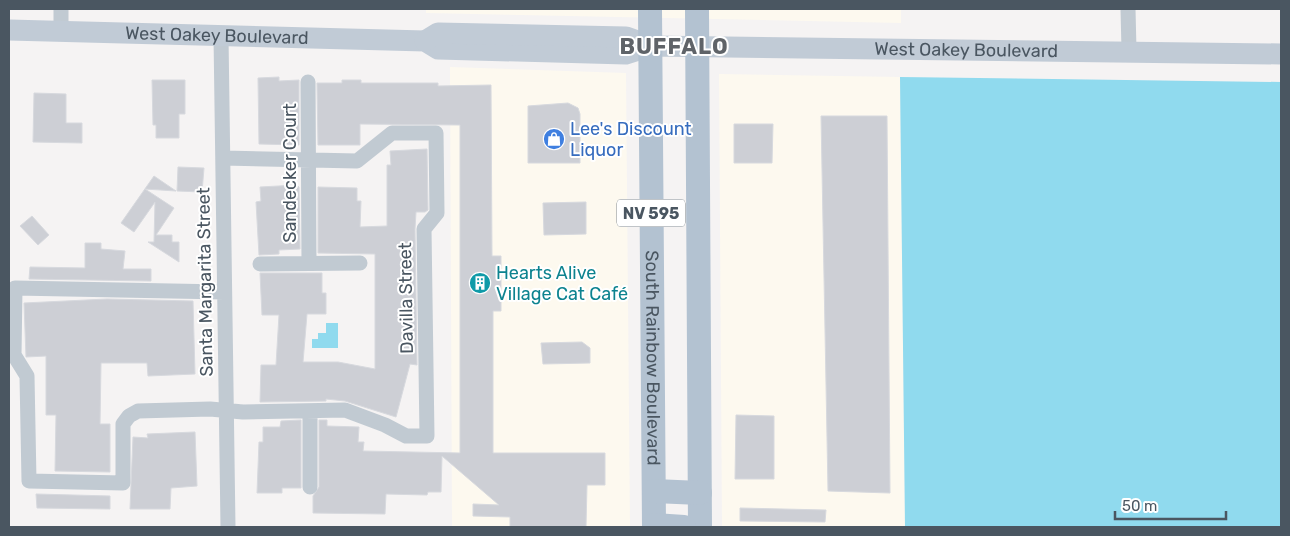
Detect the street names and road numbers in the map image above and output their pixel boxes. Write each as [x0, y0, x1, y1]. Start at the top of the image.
street label: West Oakey Boulevard [125, 22, 309, 49]
street label: West Oakey Boulevard [874, 38, 1058, 62]
street label: Sandecker Court [279, 103, 301, 243]
street label: Santa Margarita Street [192, 187, 218, 377]
road number: NV 595 [617, 200, 685, 227]
street label: Davilla Street [394, 242, 418, 354]
street label: South Rainbow Boulevard [641, 250, 665, 466]

